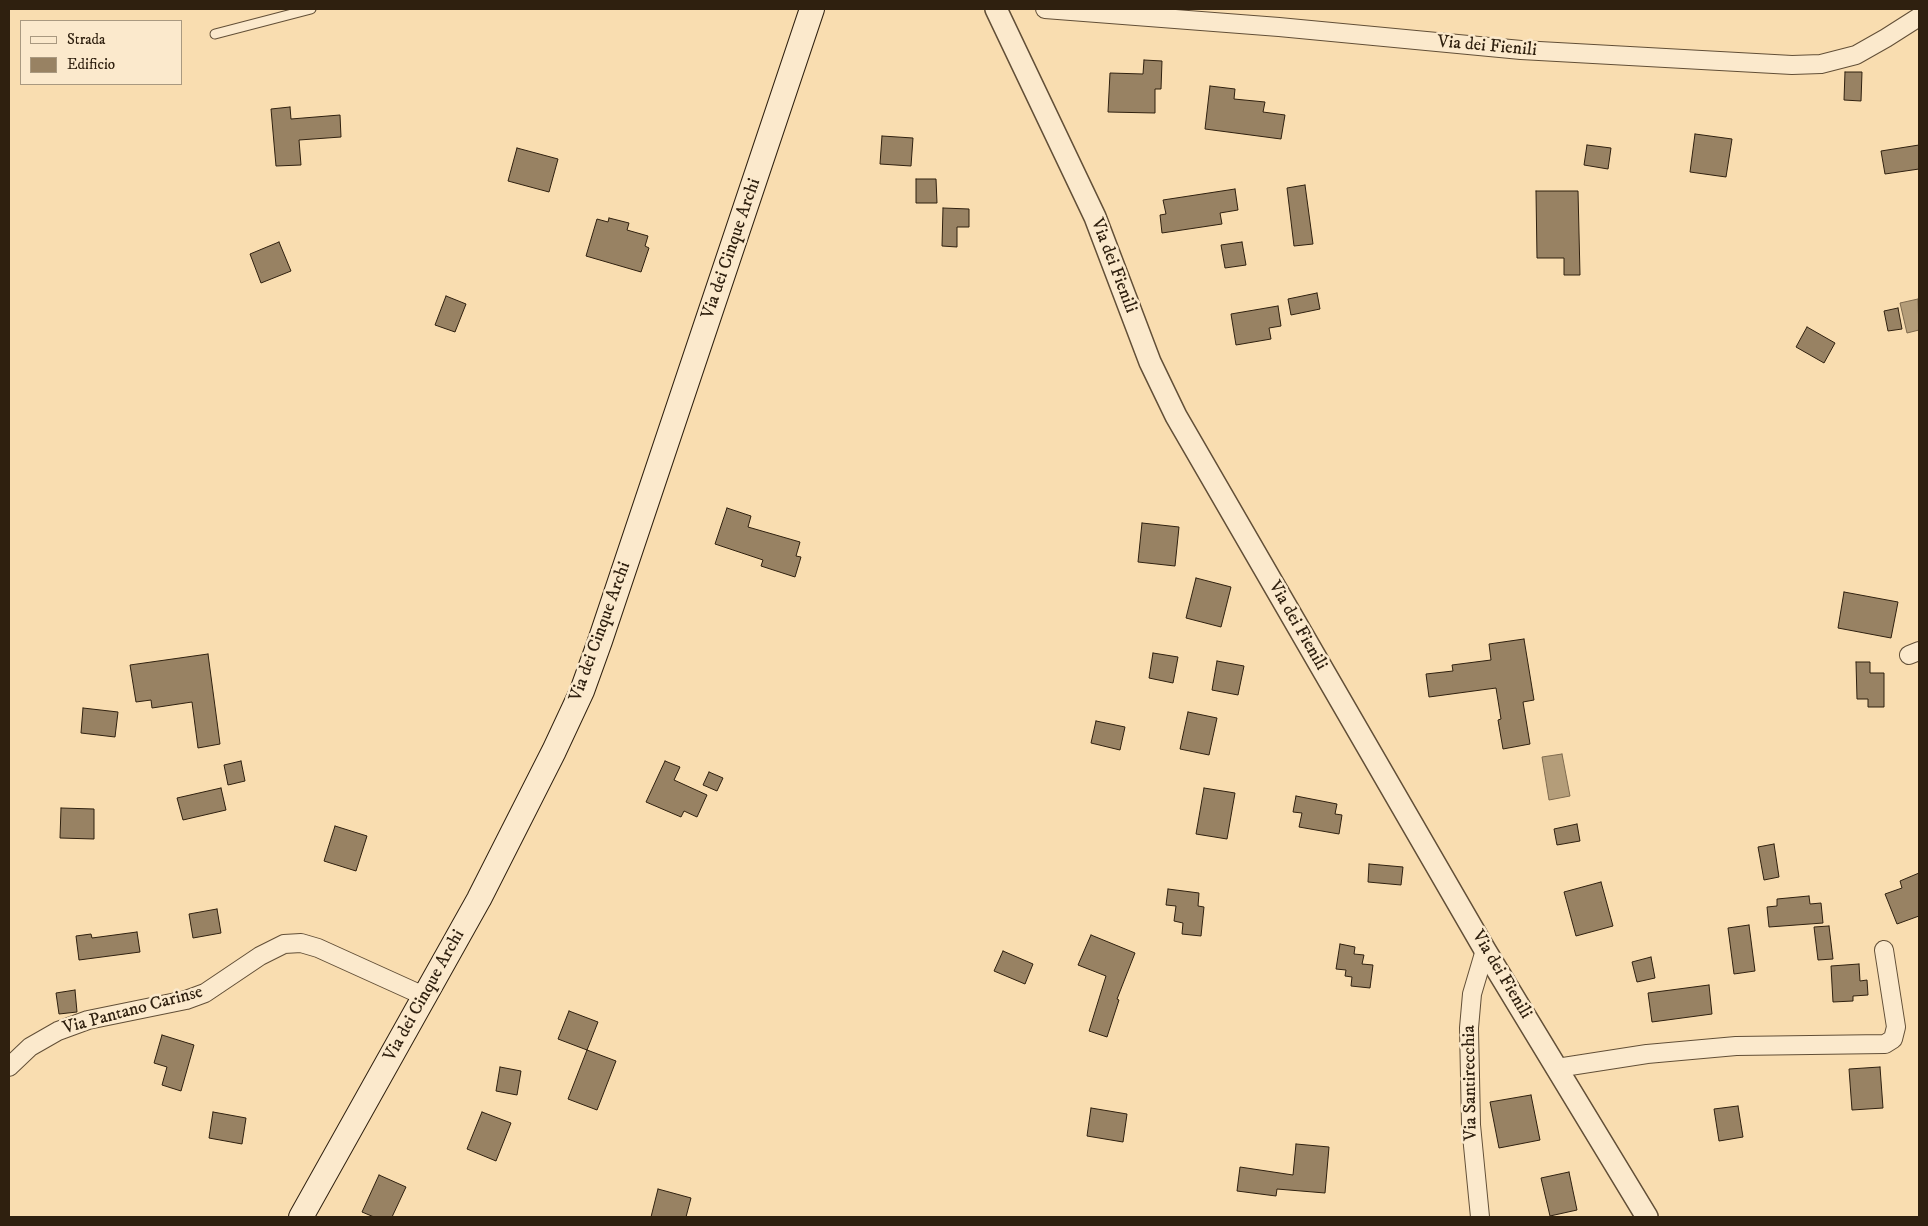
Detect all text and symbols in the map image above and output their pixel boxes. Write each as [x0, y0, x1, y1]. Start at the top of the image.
legend [20, 20, 182, 85]
text: Strada [67, 30, 105, 49]
street label: Via dei Fienili [1436, 32, 1538, 62]
text: Edificio [67, 55, 115, 74]
street label: Via dei Cinque Archi [698, 176, 766, 322]
street label: Via dei Fienili [1085, 216, 1141, 316]
street label: Via dei Cinque Archi [566, 559, 636, 705]
street label: Via dei Fienili [1263, 577, 1331, 675]
street label: Via dei Cinque Archi [380, 926, 470, 1066]
street label: Via dei Fienili [1466, 927, 1536, 1023]
street label: Via Pantano Carinse [61, 982, 205, 1040]
street label: Via Santirecchia [1459, 1025, 1483, 1141]

